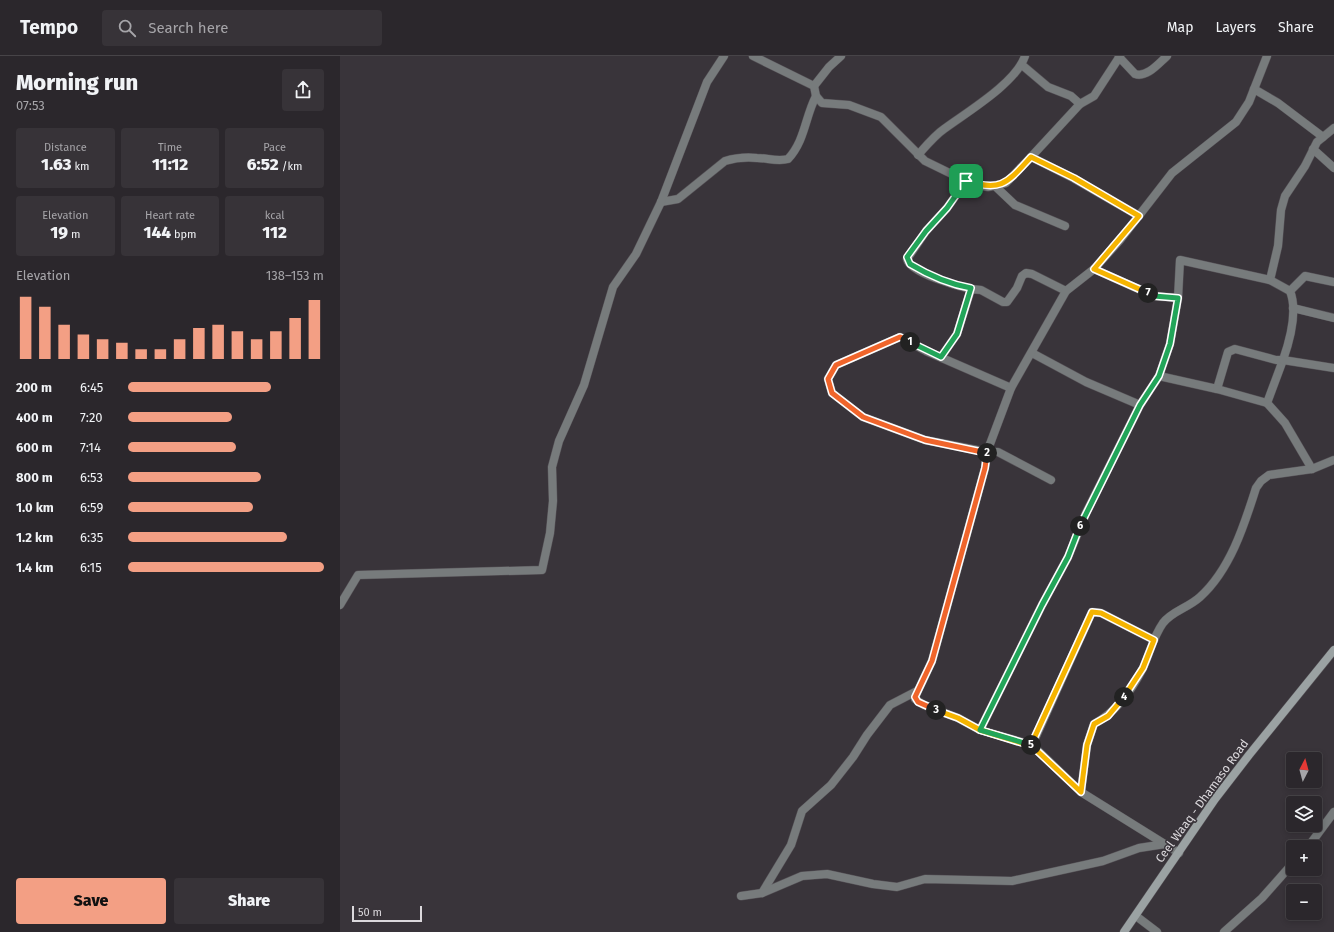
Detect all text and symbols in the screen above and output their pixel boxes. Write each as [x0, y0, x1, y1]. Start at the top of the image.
search box [102, 10, 382, 46]
text: Tempo [20, 16, 78, 39]
icon: search [116, 17, 138, 39]
text: Search here [148, 19, 228, 37]
text: Map [1167, 19, 1193, 36]
text: Layers [1215, 19, 1256, 36]
text: Share [1278, 19, 1314, 36]
text: Morning run [16, 69, 138, 96]
button: share [282, 69, 324, 111]
text: 07:53 [16, 98, 45, 113]
text: Distance [44, 141, 87, 154]
text: Time [158, 141, 182, 154]
text: Pace [263, 141, 286, 154]
text: 1.63 [41, 154, 72, 175]
text: 11:12 [152, 154, 188, 175]
text: 6:52 [247, 154, 279, 175]
text: km [72, 160, 90, 173]
text: /km [279, 160, 302, 173]
pin [949, 164, 983, 198]
icon: arrive [955, 170, 977, 192]
text: Elevation [42, 209, 88, 222]
text: Heart rate [145, 209, 195, 222]
text: kcal [265, 209, 285, 222]
text: 19 [50, 222, 68, 243]
text: 144 [143, 222, 171, 243]
text: 112 [262, 222, 287, 243]
text: m [68, 228, 80, 241]
text: bpm [171, 228, 197, 241]
text: Elevation [16, 268, 70, 283]
text: 138–153 m [266, 268, 324, 283]
pin: 7 [1138, 283, 1158, 303]
text: 7 [1145, 286, 1151, 299]
pin: 1 [900, 332, 920, 352]
text: 1 [907, 335, 913, 348]
text: 200 m [16, 380, 52, 395]
text: 6:45 [80, 380, 103, 395]
text: 400 m [16, 410, 53, 425]
text: 7:20 [80, 410, 103, 425]
text: 600 m [16, 440, 53, 455]
text: 7:14 [80, 440, 101, 455]
pin: 2 [977, 443, 997, 463]
text: 2 [984, 446, 990, 459]
text: 800 m [16, 470, 53, 485]
text: 6:53 [80, 470, 103, 485]
text: 1.0 km [16, 500, 54, 515]
text: 6:59 [80, 500, 103, 515]
pin: 6 [1070, 516, 1090, 536]
text: 6 [1077, 519, 1083, 532]
text: 1.2 km [16, 530, 53, 545]
text: 6:35 [80, 530, 103, 545]
text: 1.4 km [16, 560, 53, 575]
text: 6:15 [80, 560, 102, 575]
pin: 4 [1114, 687, 1134, 707]
text: 4 [1121, 690, 1127, 703]
pin: 3 [926, 700, 946, 720]
text: 3 [933, 703, 939, 716]
pin: 5 [1021, 735, 1041, 755]
street label: Ceel Waaq - Dhamaso Road [1153, 737, 1251, 865]
text: 5 [1028, 738, 1034, 751]
north arrow [1286, 752, 1322, 788]
map controls [1286, 752, 1322, 920]
button: layers [1286, 796, 1322, 832]
button: + [1286, 840, 1322, 876]
button: Save [16, 878, 166, 924]
button: Share [174, 878, 324, 924]
button: − [1286, 884, 1322, 920]
scale bar [352, 904, 422, 923]
text: 50 m [358, 906, 382, 919]

